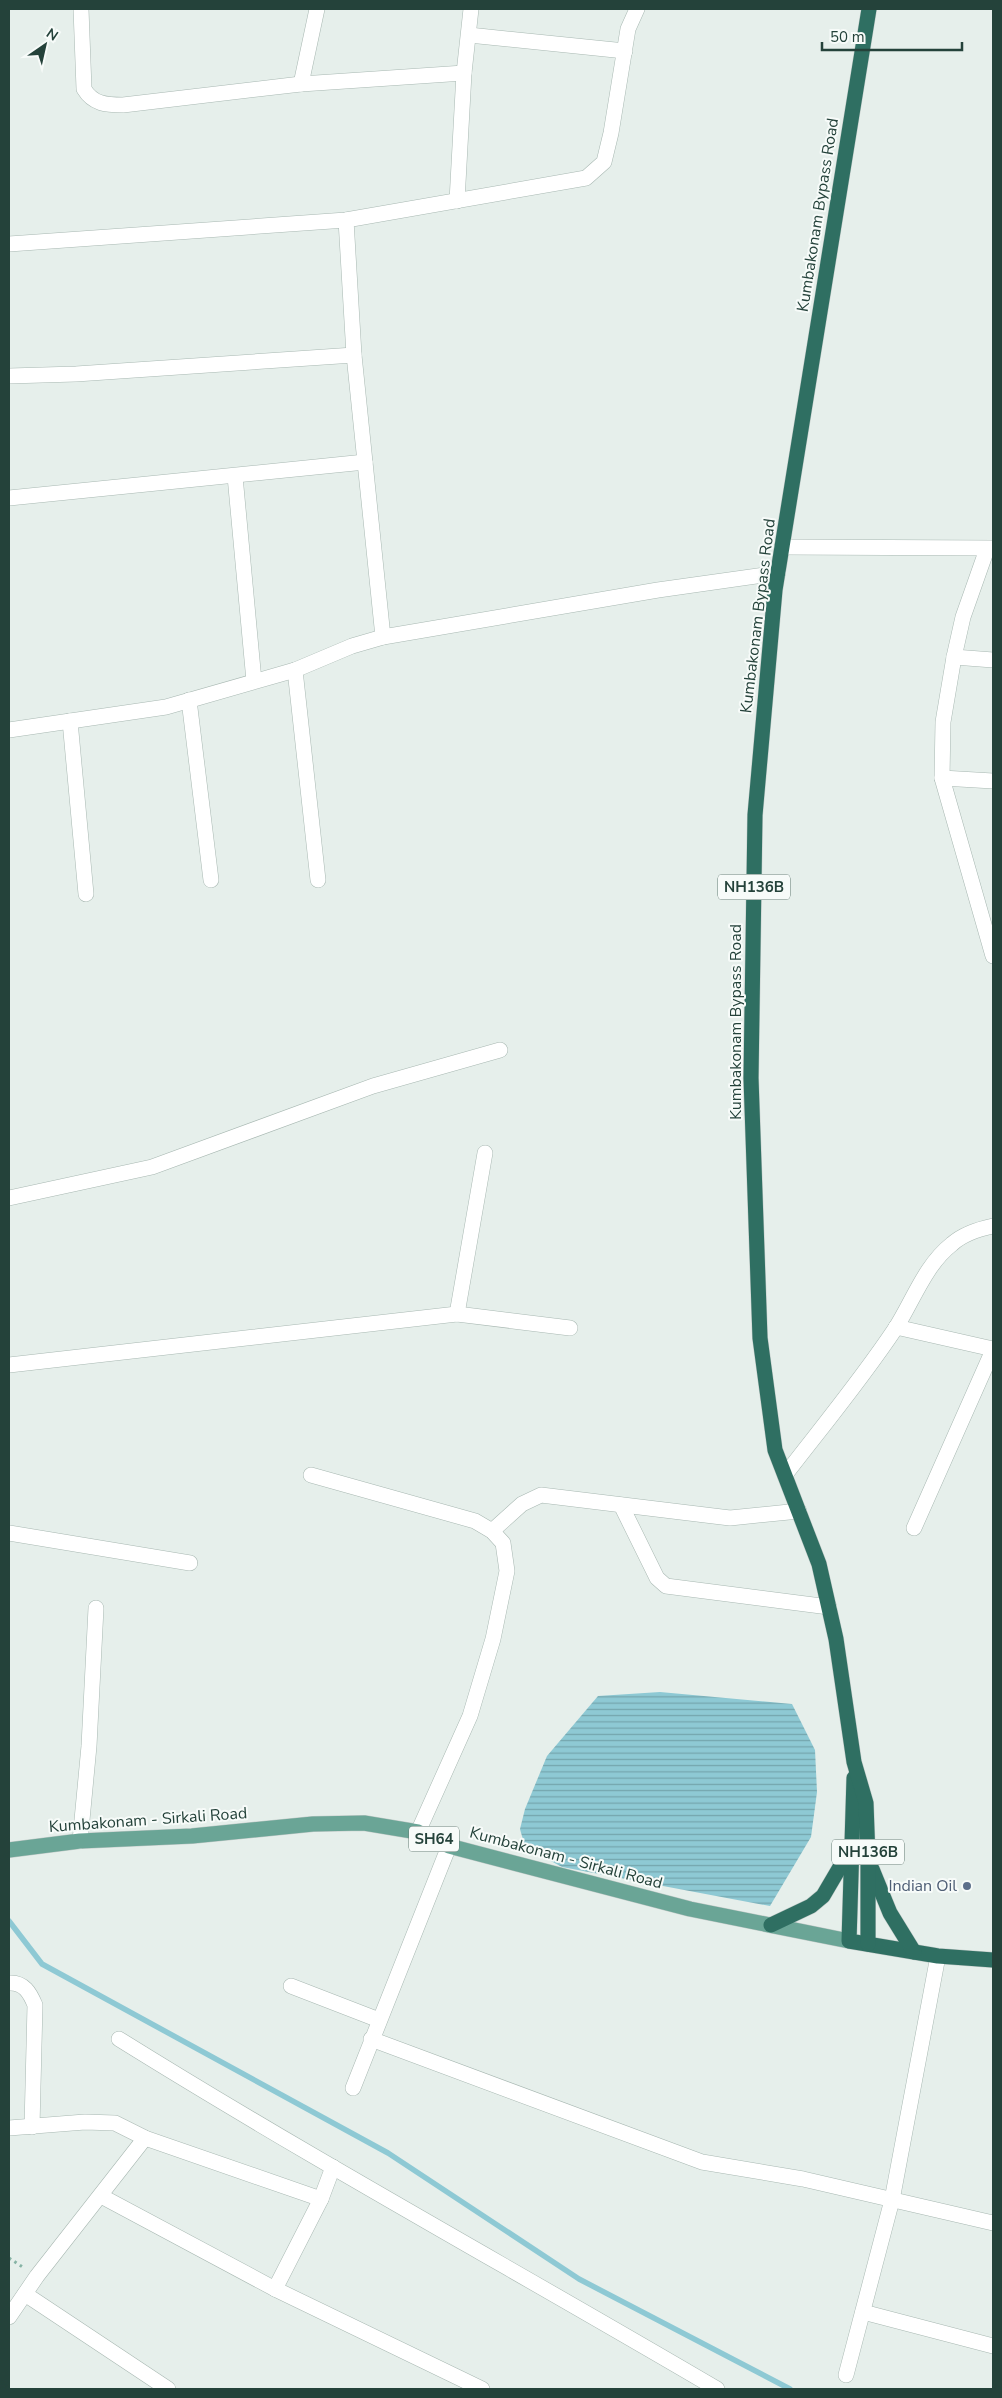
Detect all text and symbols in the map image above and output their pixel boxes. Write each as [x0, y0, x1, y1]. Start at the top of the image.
north arrow [20, 20, 70, 70]
scale bar [822, 20, 962, 52]
text: N [42, 24, 62, 45]
text: 50 m [830, 27, 865, 47]
street label: Kumbakonam Bypass Road [792, 117, 844, 313]
street label: Kumbakonam Bypass Road [735, 517, 781, 715]
road number: NH136B [718, 874, 790, 900]
street label: Kumbakonam Bypass Road [725, 924, 747, 1120]
street label: Kumbakonam - Sirkali Road [48, 1802, 248, 1838]
street label: Kumbakonam - Sirkali Road [467, 1822, 665, 1894]
road number: SH64 [409, 1826, 459, 1852]
road number: NH136B [832, 1840, 904, 1864]
place label: Indian Oil [888, 1875, 957, 1897]
marker: Indian Oil [961, 1880, 973, 1892]

